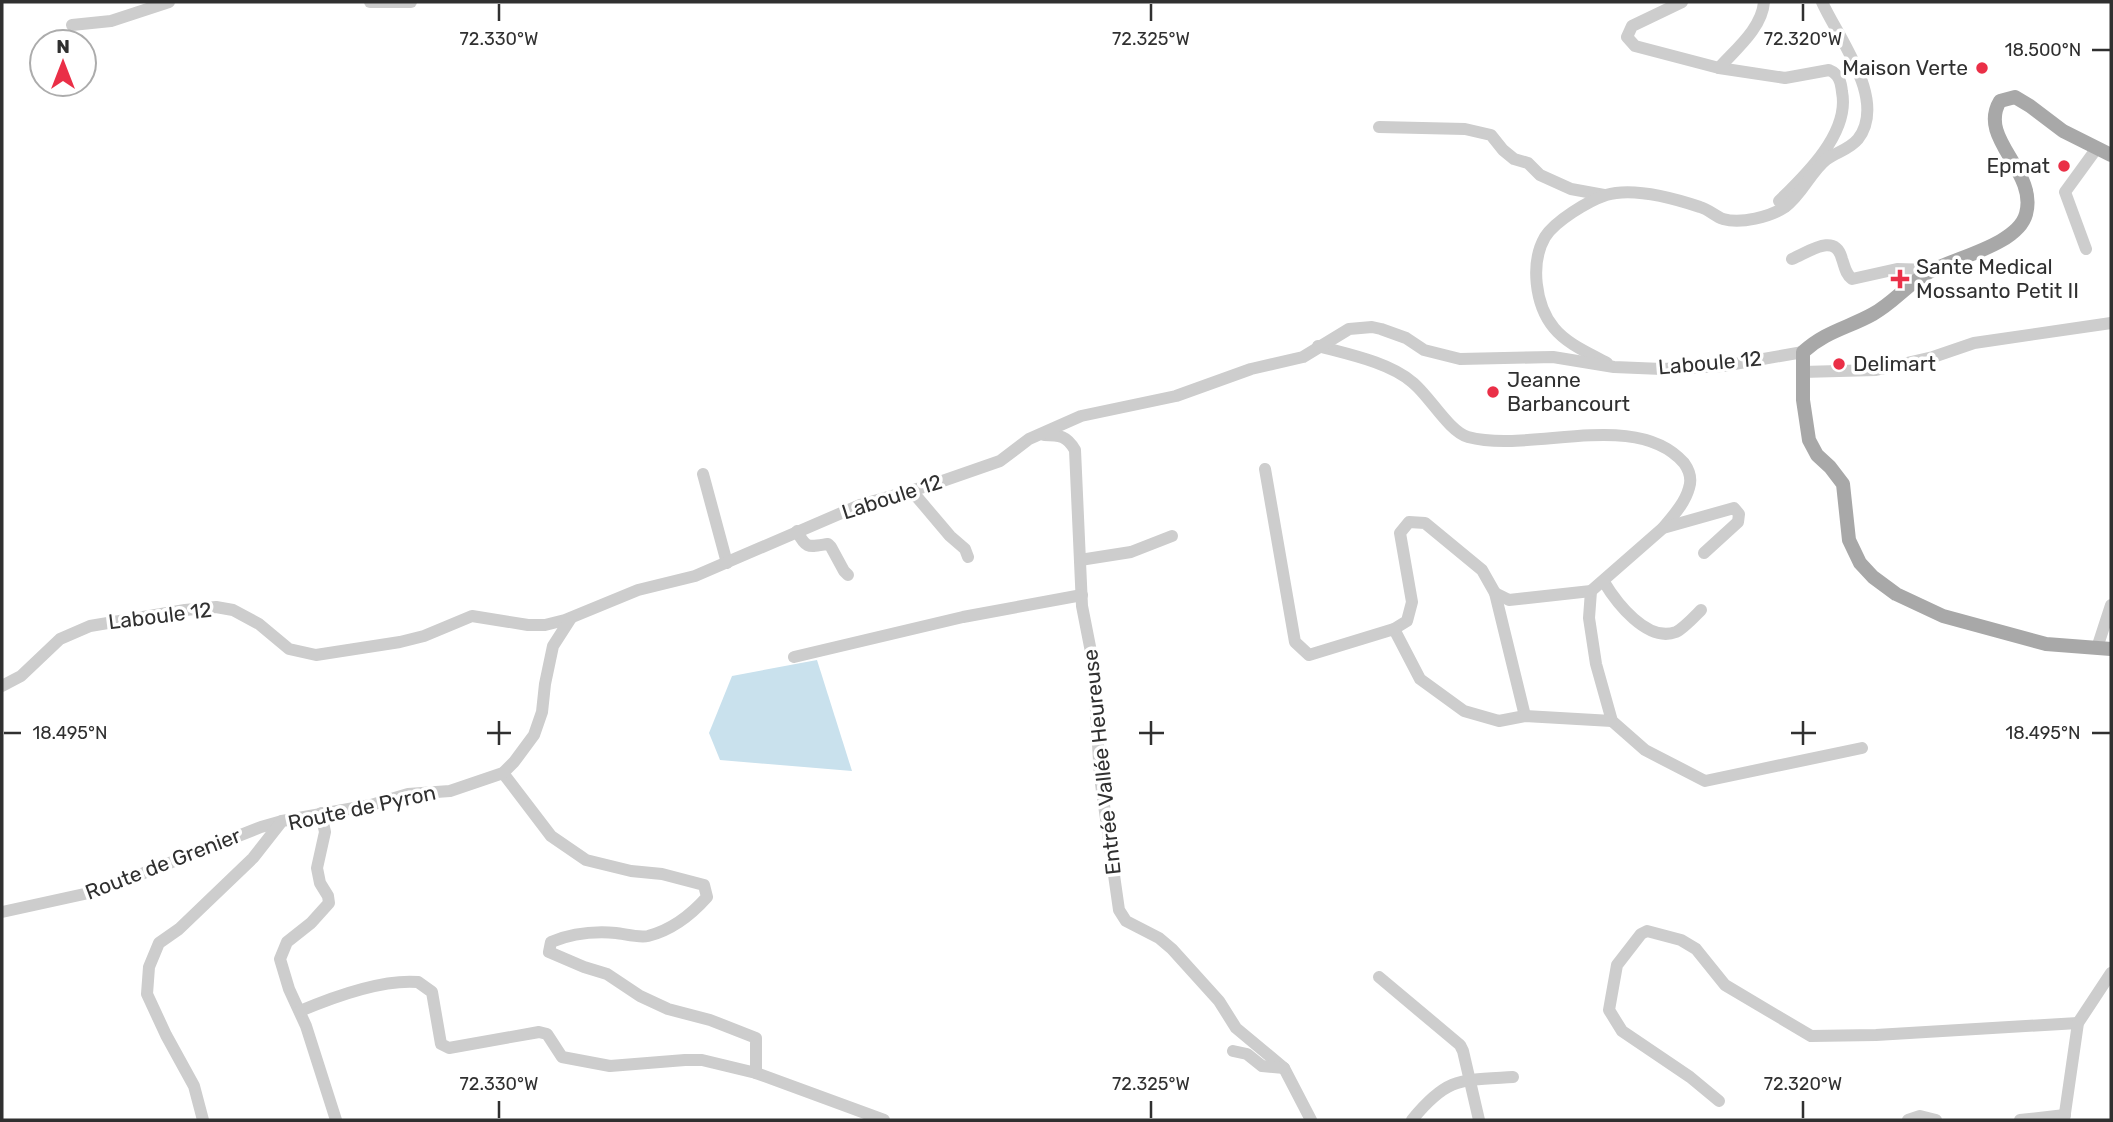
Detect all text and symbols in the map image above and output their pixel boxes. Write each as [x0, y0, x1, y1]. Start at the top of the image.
north arrow [28, 28, 98, 98]
text: 72.330°W [460, 28, 538, 50]
text: 72.325°W [1112, 28, 1190, 50]
text: 72.320°W [1764, 28, 1842, 50]
text: N [56, 35, 70, 58]
text: 18.500°N [2005, 39, 2081, 61]
place label: Maison Verte [1842, 55, 1968, 80]
marker: Maison Verte [1974, 60, 1990, 76]
place label: Epmat [1986, 153, 2050, 178]
marker: Epmat [2056, 158, 2072, 174]
place label: Sante Medical Mossanto Petit II [1916, 254, 2079, 303]
marker: Sante Medical Mossanto Petit II [1890, 269, 1910, 289]
street label: Laboule 12 [1657, 346, 1763, 379]
place label: Delimart [1853, 351, 1936, 376]
marker: Delimart [1831, 356, 1847, 372]
place label: Jeanne Barbancourt [1507, 367, 1630, 416]
marker: Jeanne Barbancourt [1485, 384, 1501, 400]
street label: Laboule 12 [839, 469, 945, 524]
street label: Laboule 12 [107, 597, 213, 634]
street label: Entrée Vallée Heureuse [1077, 648, 1126, 876]
text: 18.495°N [32, 722, 108, 744]
text: 18.495°N [2005, 722, 2081, 744]
street label: Route de Pyron [286, 780, 438, 835]
street label: Route de Grenier [82, 822, 244, 905]
text: 72.330°W [460, 1073, 538, 1095]
text: 72.325°W [1112, 1073, 1190, 1095]
text: 72.320°W [1764, 1073, 1842, 1095]

